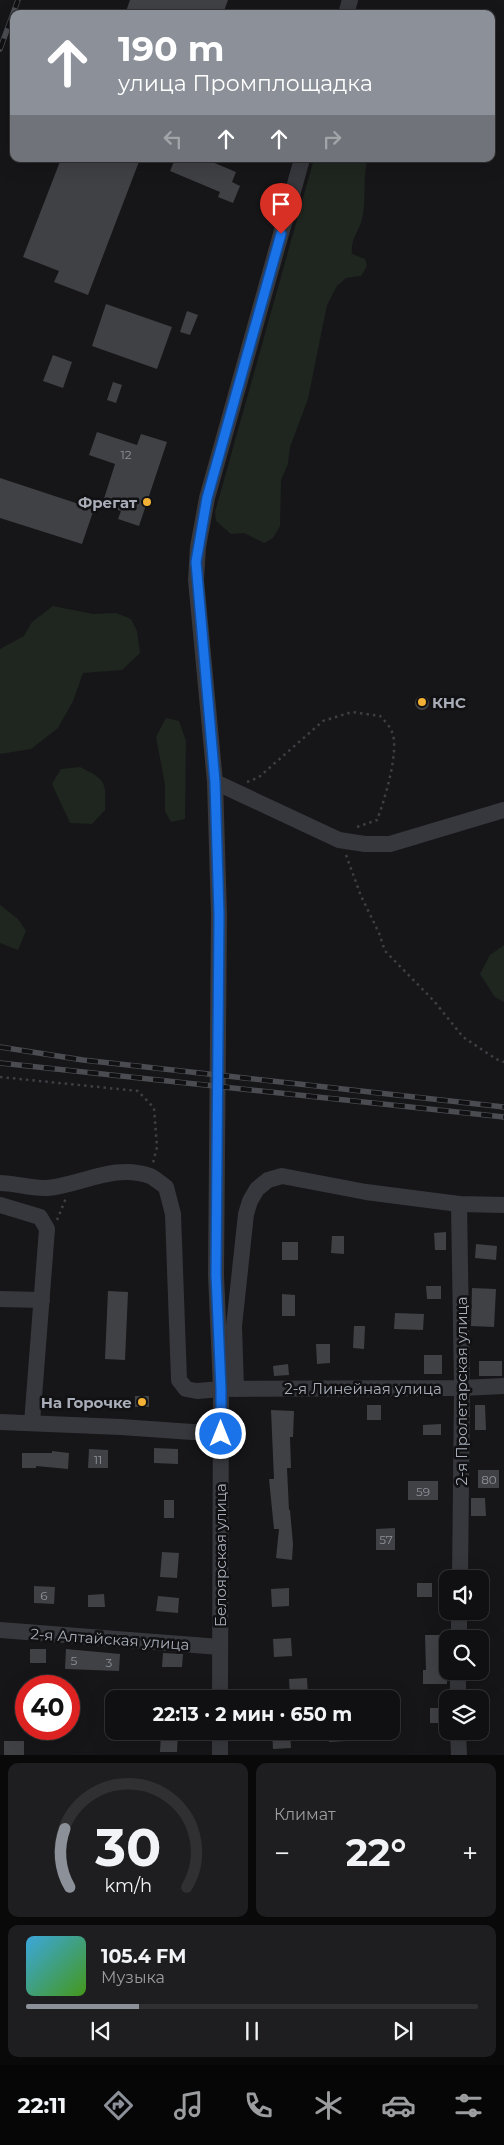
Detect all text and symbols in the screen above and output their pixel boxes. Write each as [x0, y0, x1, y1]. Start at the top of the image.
text: 190 m [118, 27, 224, 70]
icon: ahead [35, 30, 100, 95]
text: улица Промплощадка [118, 70, 373, 97]
icon: left [159, 125, 187, 153]
icon: ahead [212, 125, 240, 153]
icon: ahead [265, 125, 293, 153]
icon: right [318, 125, 346, 153]
pin [260, 183, 302, 234]
icon: arrive [267, 190, 295, 218]
house number: 12 [120, 447, 132, 462]
place label: Фрегат [78, 493, 137, 512]
marker: Фрегат [141, 496, 153, 508]
place label: КНС [432, 693, 466, 712]
marker: КНС [416, 696, 428, 708]
street label: 2-я Пролетарская улица [452, 1296, 471, 1486]
street label: 2-я Линейная улица [284, 1379, 442, 1398]
place label: На Горочке [41, 1393, 132, 1412]
marker: На Горочке [136, 1396, 148, 1408]
position arrow [194, 1407, 246, 1459]
house number: 11 [94, 1452, 102, 1467]
house number: 80 [481, 1472, 497, 1487]
street label: Белоярская улица [211, 1483, 230, 1627]
house number: 59 [416, 1484, 430, 1499]
house number: 57 [379, 1532, 393, 1547]
map controls [439, 1570, 489, 1740]
button: sound [439, 1570, 489, 1620]
house number: 6 [40, 1588, 48, 1603]
street label: 2-я Алтайская улица [30, 1624, 190, 1654]
button: search [439, 1630, 489, 1680]
house number: 5 [71, 1653, 78, 1668]
house number: 3 [106, 1655, 113, 1670]
speed limit sign: 40 [15, 1675, 80, 1740]
button: layers [439, 1690, 489, 1740]
text: 22:13 · 2 мин · 650 m [153, 1703, 352, 1726]
text: Климат [274, 1805, 336, 1824]
text: 30 [94, 1816, 161, 1879]
text: 22° [346, 1829, 406, 1876]
text: − [274, 1836, 290, 1870]
text: + [462, 1836, 478, 1870]
text: km/h [104, 1875, 152, 1896]
text: 105.4 FM [101, 1945, 186, 1968]
text: Музыка [101, 1968, 165, 1987]
icon: previous [87, 2017, 115, 2045]
icon: pause [238, 2017, 266, 2045]
icon: next [389, 2017, 417, 2045]
icon: directions [101, 2088, 136, 2123]
icon: music [171, 2088, 206, 2123]
icon: phone [241, 2088, 276, 2123]
icon: climate [311, 2088, 346, 2123]
icon: car [381, 2088, 416, 2123]
icon: filters [451, 2088, 486, 2123]
text: 22:11 [18, 2092, 66, 2119]

